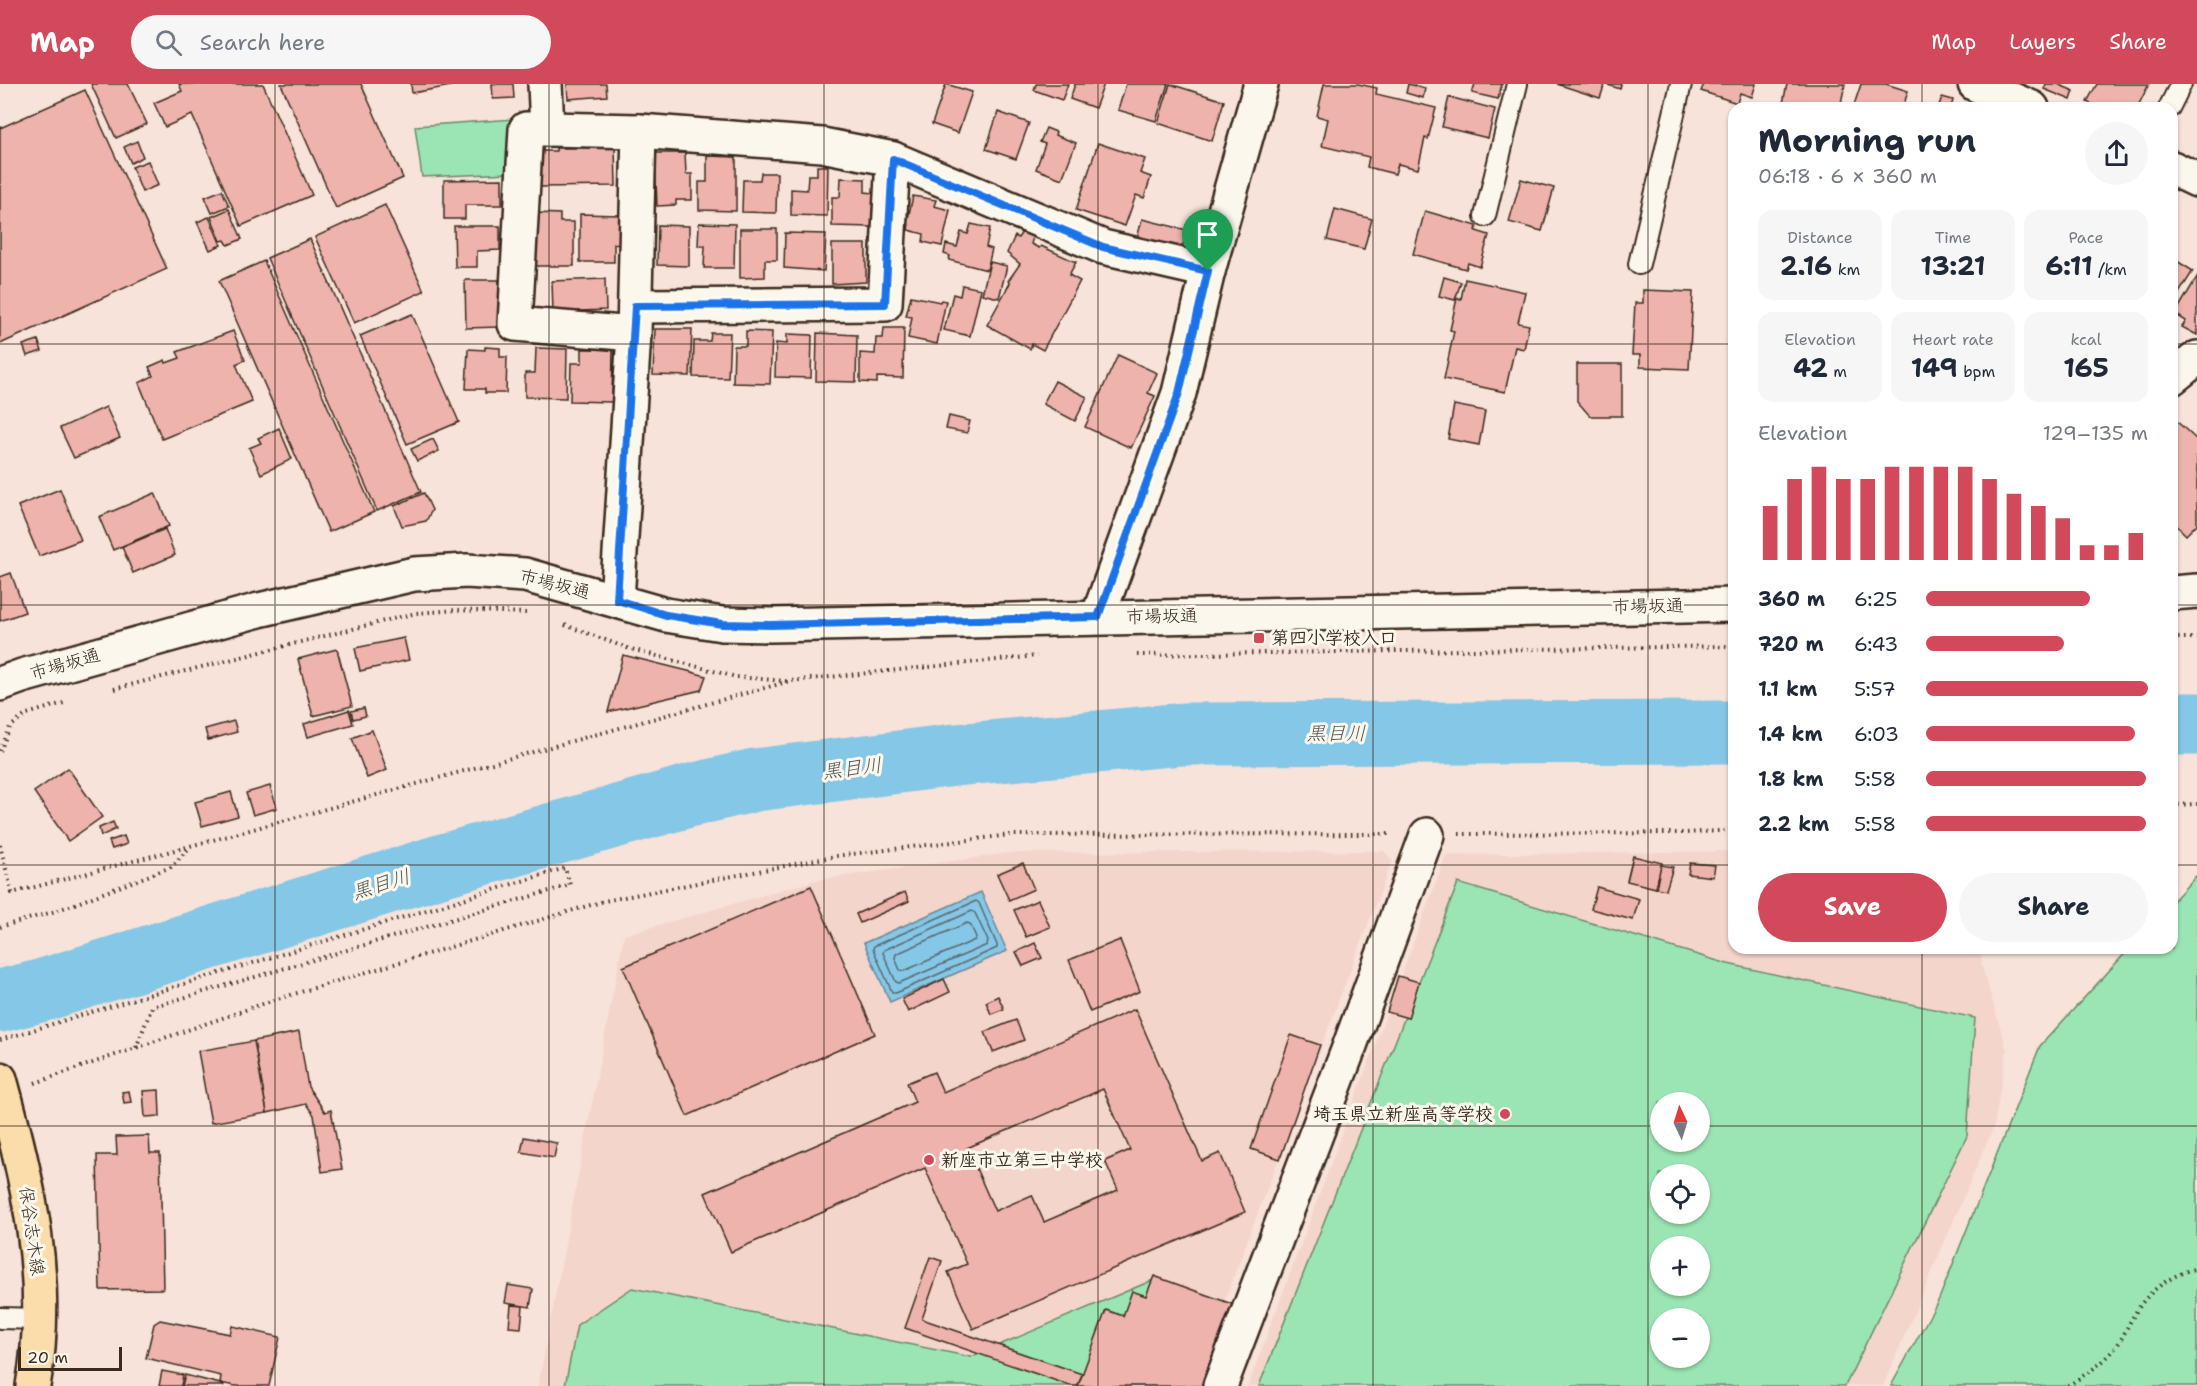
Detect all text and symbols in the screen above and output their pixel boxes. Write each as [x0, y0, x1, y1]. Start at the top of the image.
search box [131, 15, 551, 69]
text: Map [30, 23, 95, 61]
icon: search [152, 26, 185, 59]
text: Search here [200, 28, 325, 57]
text: Map [1931, 28, 1976, 56]
text: Layers [2009, 28, 2076, 56]
text: Share [2109, 28, 2167, 56]
text: Morning run [1758, 118, 1976, 163]
button: share [2085, 122, 2148, 185]
text: 06:18 · 6 × 360 m [1758, 163, 1937, 189]
pin [1182, 209, 1233, 271]
icon: arrive [1191, 218, 1224, 251]
text: Distance [1787, 227, 1853, 248]
text: Time [1935, 227, 1971, 248]
text: Pace [2068, 227, 2104, 248]
text: 2.16 [1780, 248, 1832, 283]
text: 13:21 [1920, 248, 1986, 283]
text: 6:11 [2045, 248, 2093, 283]
text: km [1832, 259, 1860, 280]
text: /km [2093, 259, 2127, 280]
text: Elevation [1784, 329, 1856, 350]
text: Heart rate [1912, 329, 1994, 350]
text: kcal [2070, 329, 2102, 350]
text: 42 [1793, 350, 1828, 385]
text: 149 [1911, 350, 1958, 385]
text: 165 [2063, 350, 2109, 385]
text: m [1828, 361, 1847, 382]
text: bpm [1958, 361, 1995, 382]
text: Elevation [1758, 420, 1848, 446]
text: 129–135 m [2043, 420, 2148, 446]
street label: 市場坂通 [517, 564, 593, 604]
text: 360 m [1758, 586, 1825, 612]
text: 6:25 [1854, 586, 1898, 612]
street label: 市場坂通 [1612, 593, 1684, 619]
street label: 市場坂通 [1126, 603, 1198, 629]
place label: 第四小学校入口 [1271, 626, 1397, 650]
marker: 第四小学校入口 [1252, 631, 1266, 645]
text: 720 m [1758, 631, 1824, 657]
text: 6:43 [1854, 631, 1898, 657]
street label: 市場坂通 [27, 643, 103, 685]
text: 1.1 km [1758, 676, 1817, 702]
text: 5:57 [1854, 676, 1896, 702]
water label: 黒目川 [1306, 720, 1366, 746]
text: 1.4 km [1758, 721, 1823, 747]
text: 6:03 [1854, 721, 1899, 747]
water label: 黒目川 [821, 751, 883, 785]
text: 1.8 km [1758, 766, 1824, 792]
text: 5:58 [1854, 766, 1896, 792]
text: 2.2 km [1758, 811, 1829, 837]
text: 5:58 [1854, 811, 1896, 837]
water label: 黒目川 [349, 863, 413, 905]
button: Save [1758, 873, 1947, 942]
button: Share [1959, 873, 2148, 942]
north arrow [1650, 1092, 1710, 1152]
map controls [1650, 1092, 1710, 1368]
place label: 埼玉県立新座高等学校 [1313, 1102, 1493, 1126]
marker: 埼玉県立新座高等学校 [1498, 1107, 1512, 1121]
place label: 新座市立第三中学校 [941, 1148, 1103, 1172]
marker: 新座市立第三中学校 [922, 1153, 936, 1167]
button: locate [1650, 1164, 1710, 1224]
street label: 保谷志木線 [14, 1185, 50, 1277]
button: + [1650, 1236, 1710, 1296]
button: − [1650, 1308, 1710, 1368]
scale bar [18, 1344, 122, 1372]
text: 20 m [27, 1347, 68, 1368]

